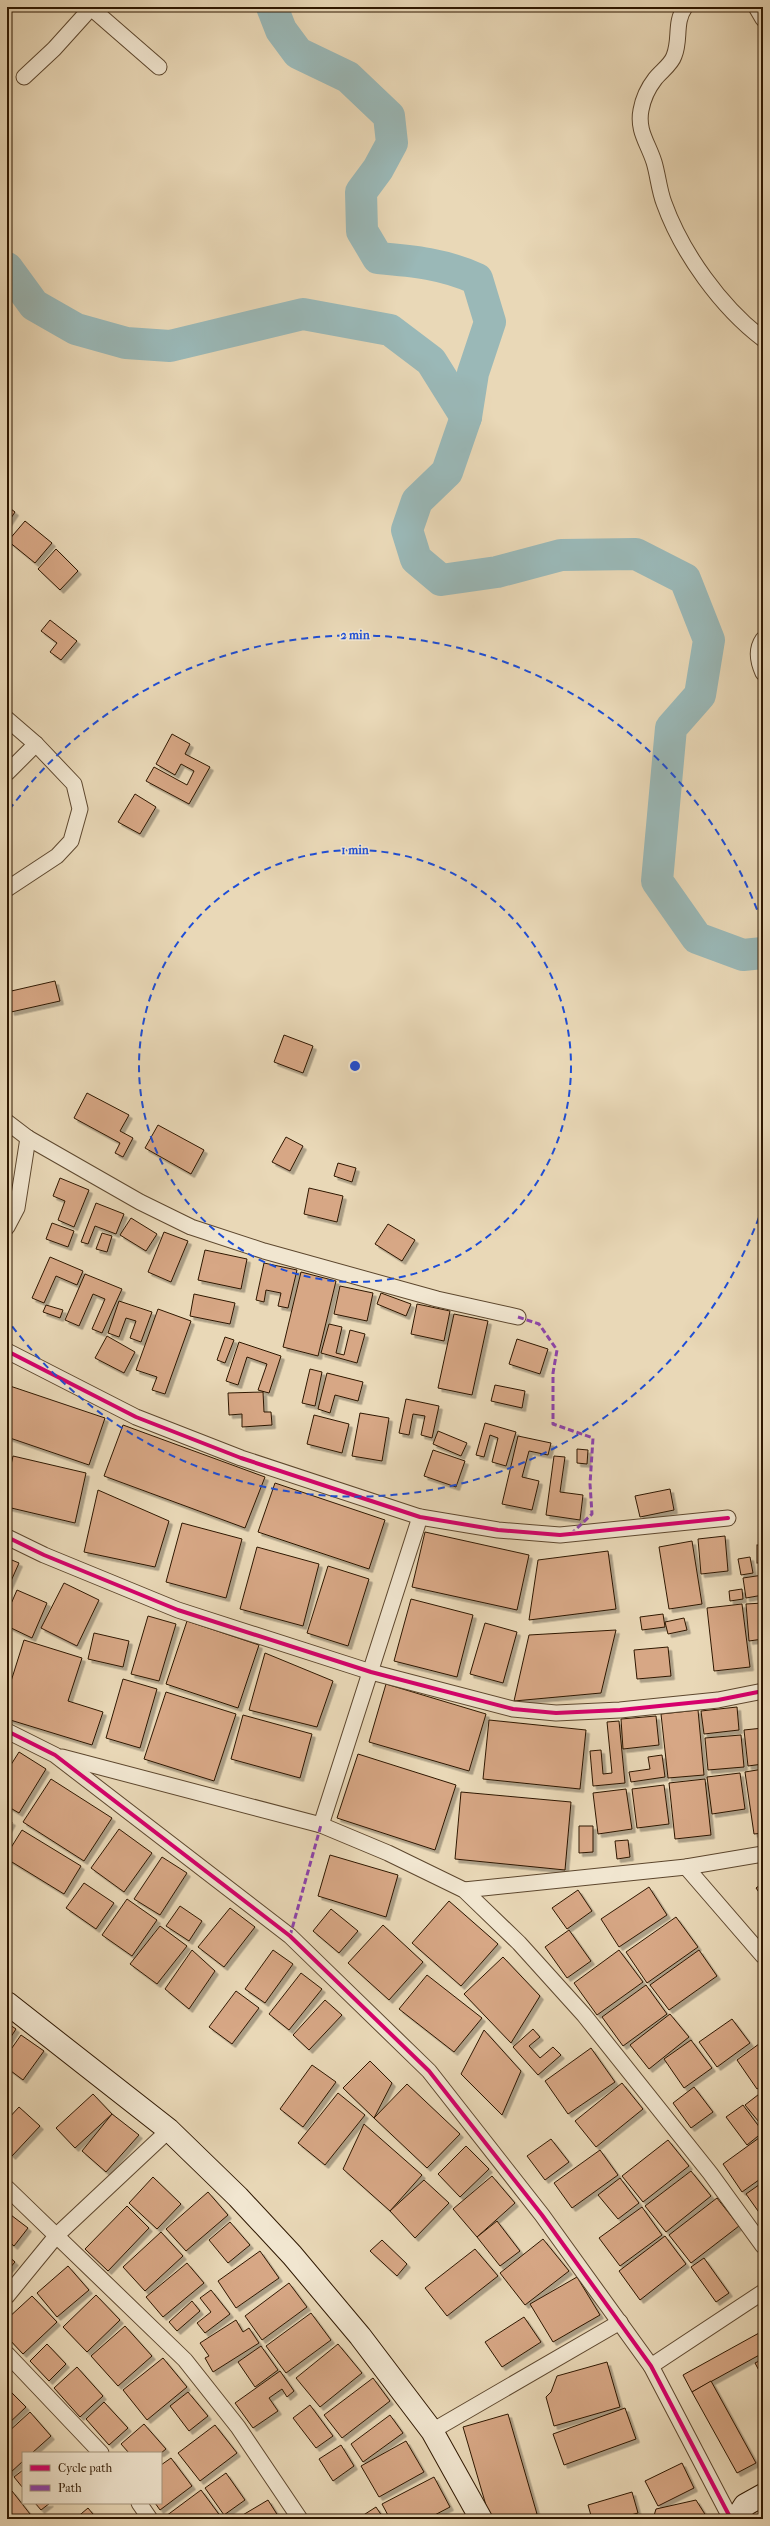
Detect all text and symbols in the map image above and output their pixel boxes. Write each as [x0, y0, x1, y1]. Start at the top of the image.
text: 2 min [340, 628, 371, 642]
text: 1 min [341, 843, 370, 857]
centre of rings [348, 1059, 362, 1073]
legend [22, 2452, 162, 2504]
text: Cycle path [58, 2461, 113, 2475]
text: Path [58, 2481, 82, 2495]

